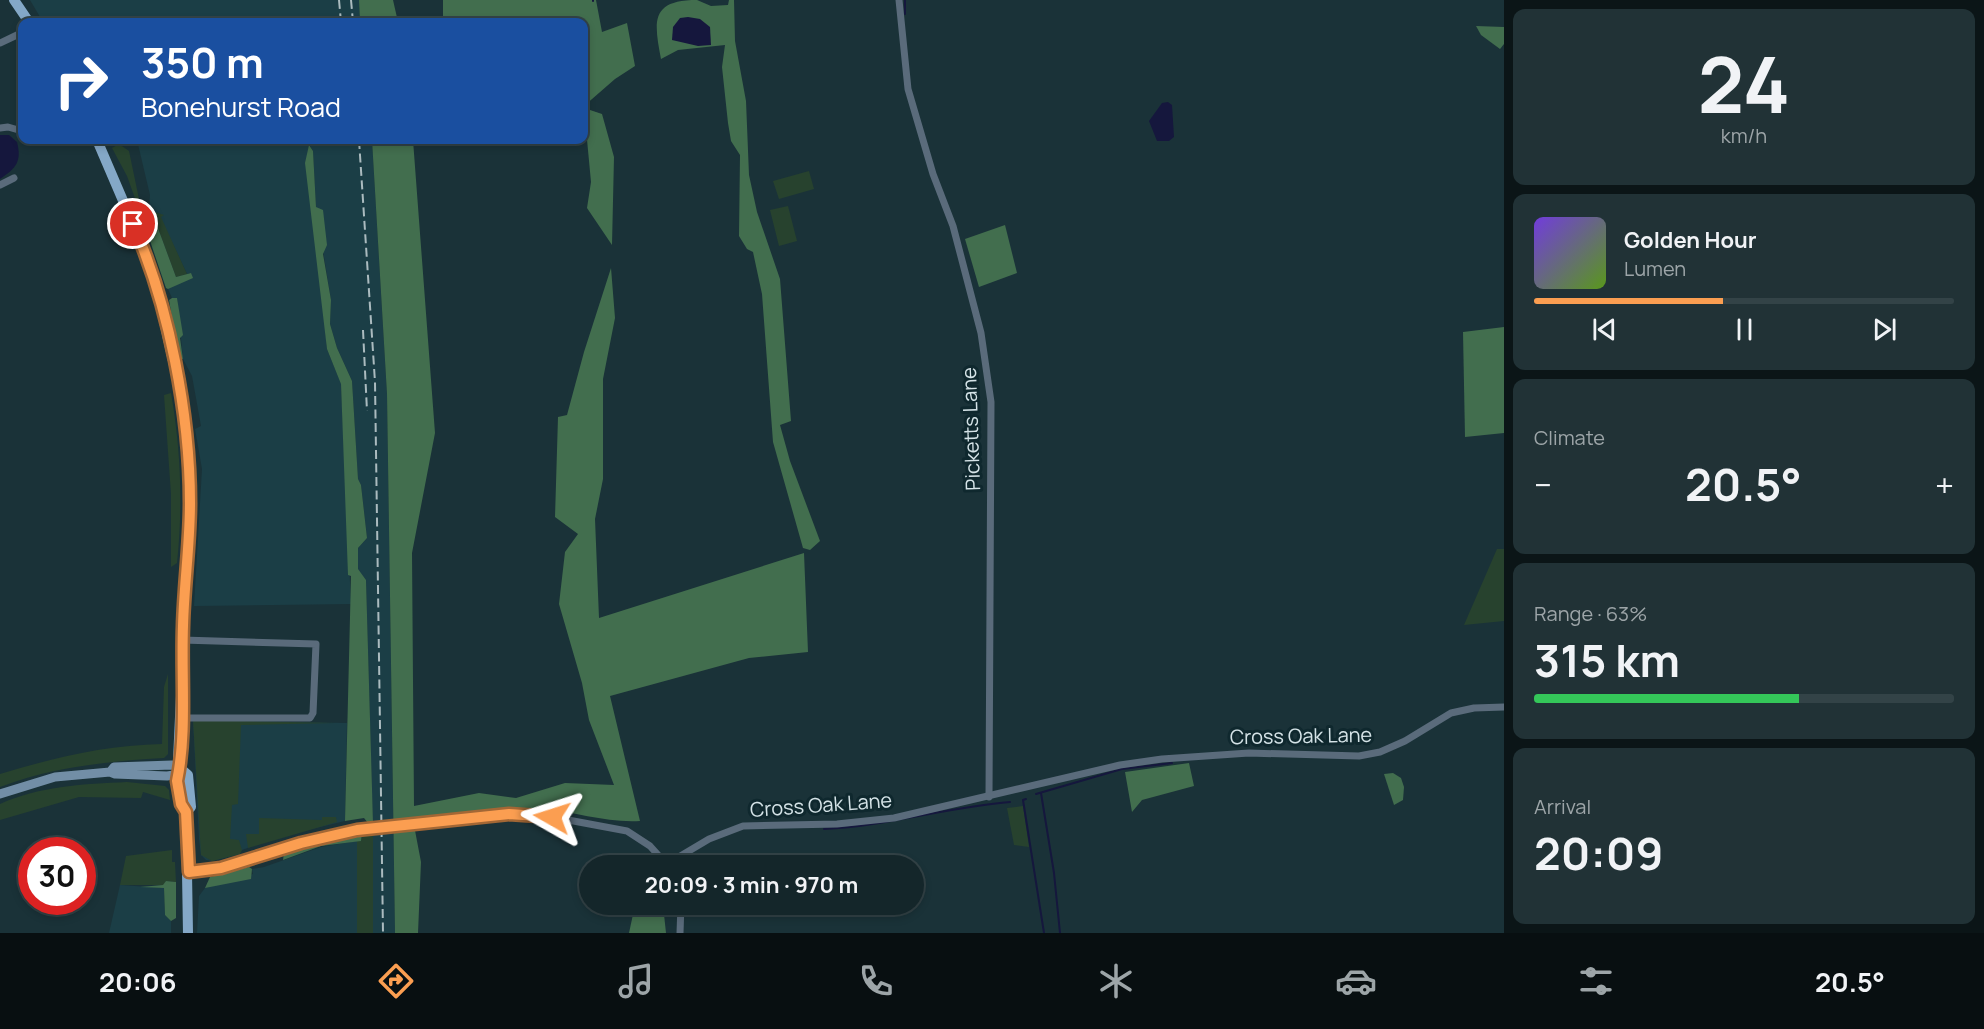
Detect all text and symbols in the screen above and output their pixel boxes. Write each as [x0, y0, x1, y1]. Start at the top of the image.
text: 24 [1698, 30, 1790, 136]
text: 350 m [141, 33, 264, 91]
icon: right [42, 42, 120, 120]
text: Bonehurst Road [141, 88, 341, 125]
text: km/h [1721, 122, 1767, 149]
pin [107, 198, 158, 249]
icon: arrive [116, 207, 149, 240]
text: Golden Hour [1624, 225, 1757, 255]
text: Lumen [1624, 255, 1686, 282]
icon: previous [1588, 313, 1621, 346]
icon: pause [1728, 313, 1761, 346]
icon: next [1868, 313, 1901, 346]
street label: Picketts Lane [955, 367, 986, 491]
text: Climate [1534, 424, 1605, 451]
text: 20.5° [1685, 453, 1802, 515]
text: − [1534, 462, 1552, 507]
text: + [1935, 462, 1954, 507]
text: Range · 63% [1534, 600, 1647, 627]
text: 315 km [1534, 629, 1680, 691]
street label: Cross Oak Lane [1230, 721, 1372, 750]
position arrow [520, 785, 584, 849]
street label: Cross Oak Lane [749, 786, 893, 823]
text: Arrival [1534, 793, 1591, 820]
text: 20:09 [1534, 822, 1663, 884]
speed limit sign: 30 [18, 837, 96, 915]
text: 20:09 · 3 min · 970 m [645, 870, 858, 900]
icon: directions [375, 960, 417, 1002]
icon: music [615, 960, 657, 1002]
icon: phone [855, 960, 897, 1002]
icon: climate [1095, 960, 1137, 1002]
icon: car [1335, 960, 1377, 1002]
icon: filters [1575, 960, 1617, 1002]
text: 20:06 [99, 963, 177, 1000]
text: 20.5° [1815, 963, 1885, 1000]

